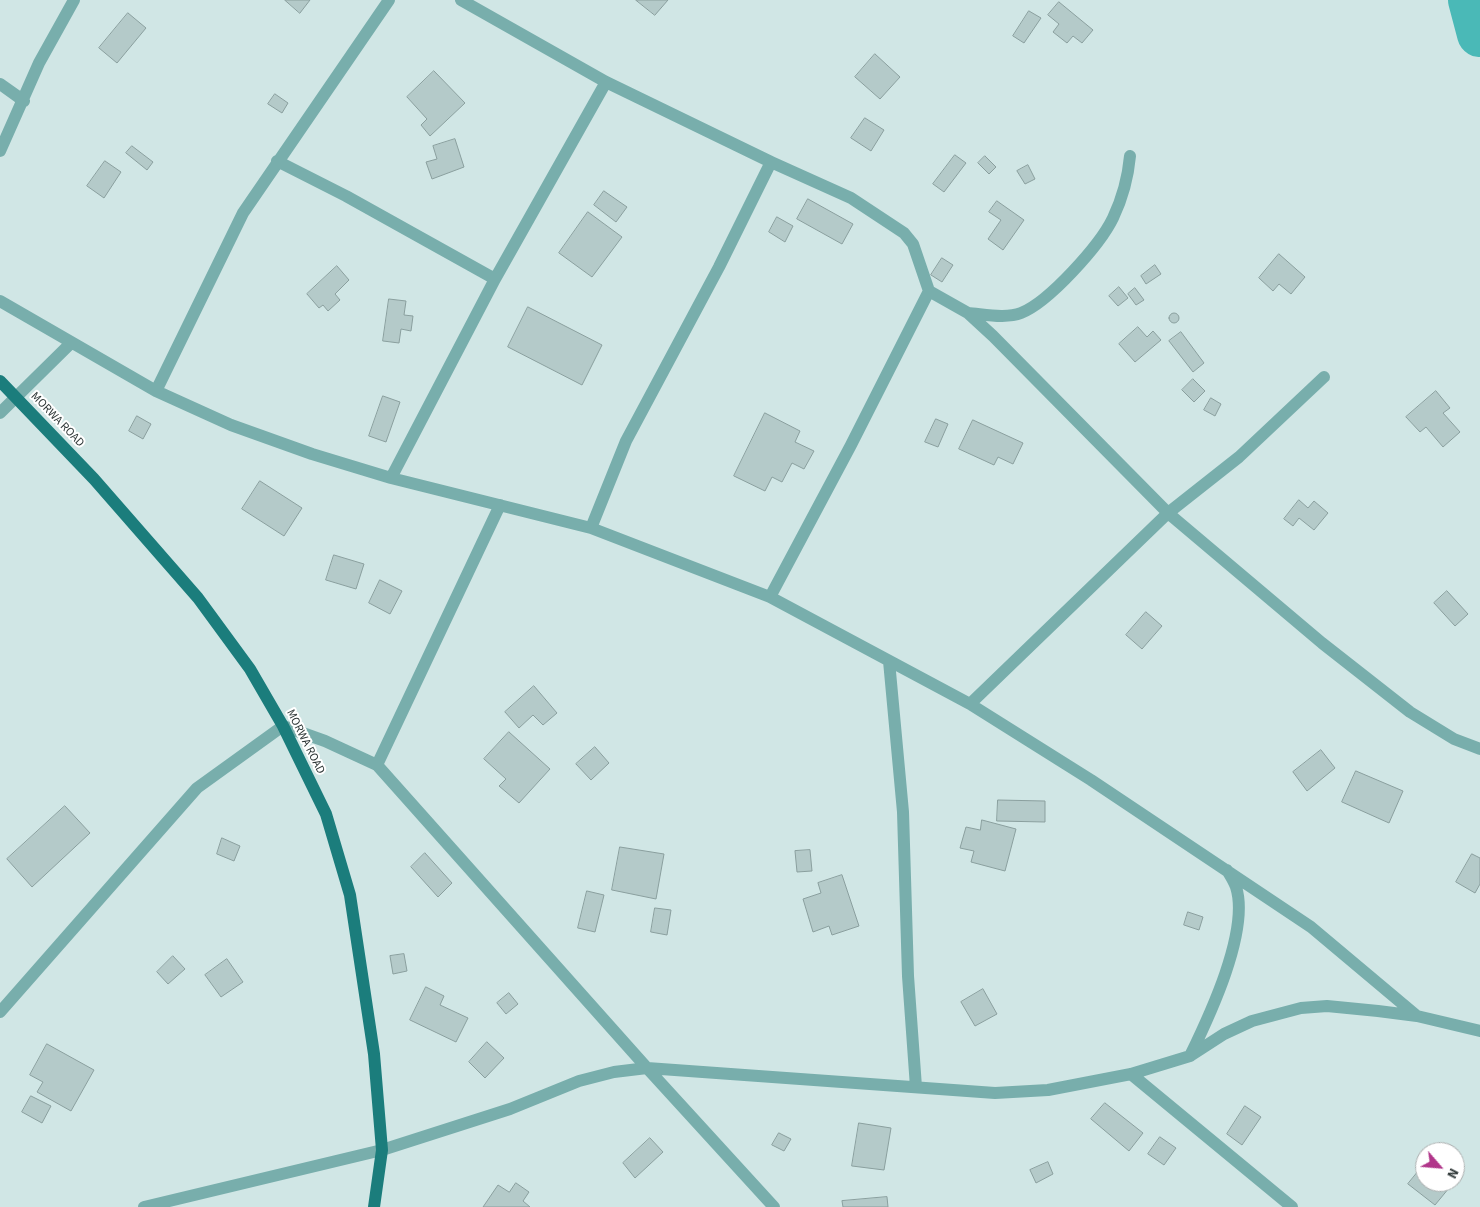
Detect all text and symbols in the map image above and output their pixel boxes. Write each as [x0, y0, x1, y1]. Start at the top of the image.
street label: MORWA ROAD [27, 390, 87, 450]
street label: MORWA ROAD [283, 707, 327, 777]
north arrow [1415, 1142, 1465, 1192]
text: N [1441, 1165, 1463, 1182]

